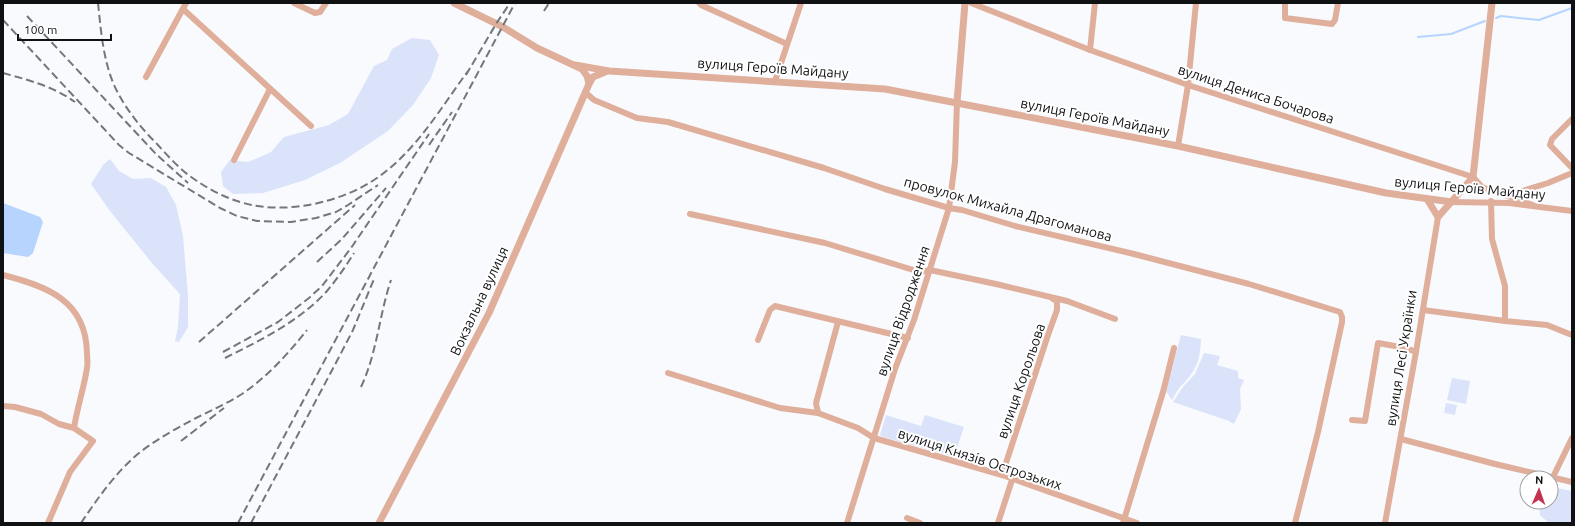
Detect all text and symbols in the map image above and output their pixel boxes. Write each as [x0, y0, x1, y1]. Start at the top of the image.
scale bar [18, 16, 111, 42]
text: 100 m [24, 23, 57, 36]
street label: вулиця Героїв Майдану [697, 55, 849, 81]
street label: вулиця Дениса Бочарова [1176, 61, 1336, 127]
street label: вулиця Героїв Майдану [1019, 95, 1171, 139]
street label: провулок Михайла Драгоманова [902, 173, 1114, 245]
street label: вулиця Героїв Майдану [1394, 173, 1546, 203]
street label: Вокзальна вулиця [447, 244, 511, 358]
street label: вулиця Відродження [873, 244, 933, 378]
street label: вулиця Лесі Українки [1382, 289, 1420, 427]
street label: вулиця Корольова [994, 321, 1048, 441]
street label: вулиця Князів Острозьких [896, 425, 1064, 493]
north arrow [1519, 470, 1559, 510]
text: N [1535, 474, 1544, 486]

